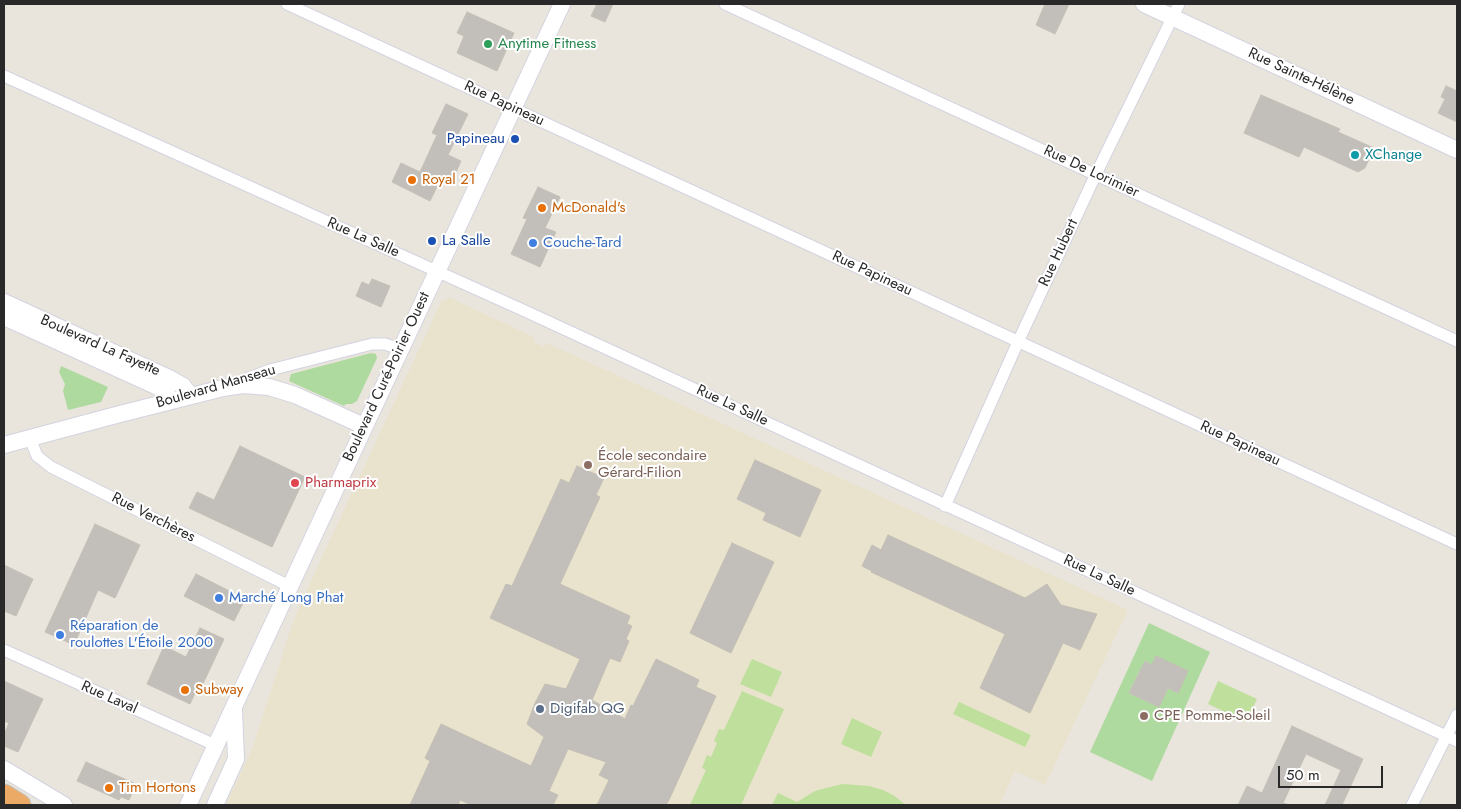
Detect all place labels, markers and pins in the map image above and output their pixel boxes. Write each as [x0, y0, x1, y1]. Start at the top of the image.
place label: Anytime Fitness [498, 35, 596, 53]
marker: Anytime Fitness [482, 38, 494, 50]
place label: Papineau [447, 130, 505, 148]
marker: Papineau [509, 133, 521, 145]
place label: XChange [1365, 146, 1422, 164]
marker: XChange [1349, 149, 1361, 161]
place label: Royal 21 [422, 171, 475, 189]
marker: Royal 21 [406, 174, 418, 186]
place label: McDonald's [552, 199, 626, 217]
marker: McDonald's [536, 202, 548, 214]
place label: La Salle [442, 232, 491, 250]
place label: Couche-Tard [543, 234, 622, 252]
marker: La Salle [426, 235, 438, 247]
marker: Couche-Tard [527, 237, 539, 249]
place label: École secondaire Gérard-Filion [598, 447, 707, 482]
marker: École secondaire Gérard-Filion [582, 459, 594, 471]
place label: Pharmaprix [305, 474, 376, 492]
marker: Pharmaprix [289, 477, 301, 489]
place label: Marché Long Phat [229, 589, 343, 607]
marker: Marché Long Phat [213, 592, 225, 604]
place label: Réparation de roulottes L'Étoile 2000 [70, 617, 213, 652]
marker: Réparation de roulottes L'Étoile 2000 [54, 629, 66, 641]
place label: Subway [195, 681, 243, 699]
marker: Subway [179, 684, 191, 696]
place label: Digifab QG [550, 700, 625, 718]
marker: Digifab QG [534, 703, 546, 715]
place label: CPE Pomme-Soleil [1154, 707, 1270, 725]
marker: CPE Pomme-Soleil [1138, 710, 1150, 722]
place label: Tim Hortons [119, 779, 196, 797]
marker: Tim Hortons [103, 782, 115, 794]

